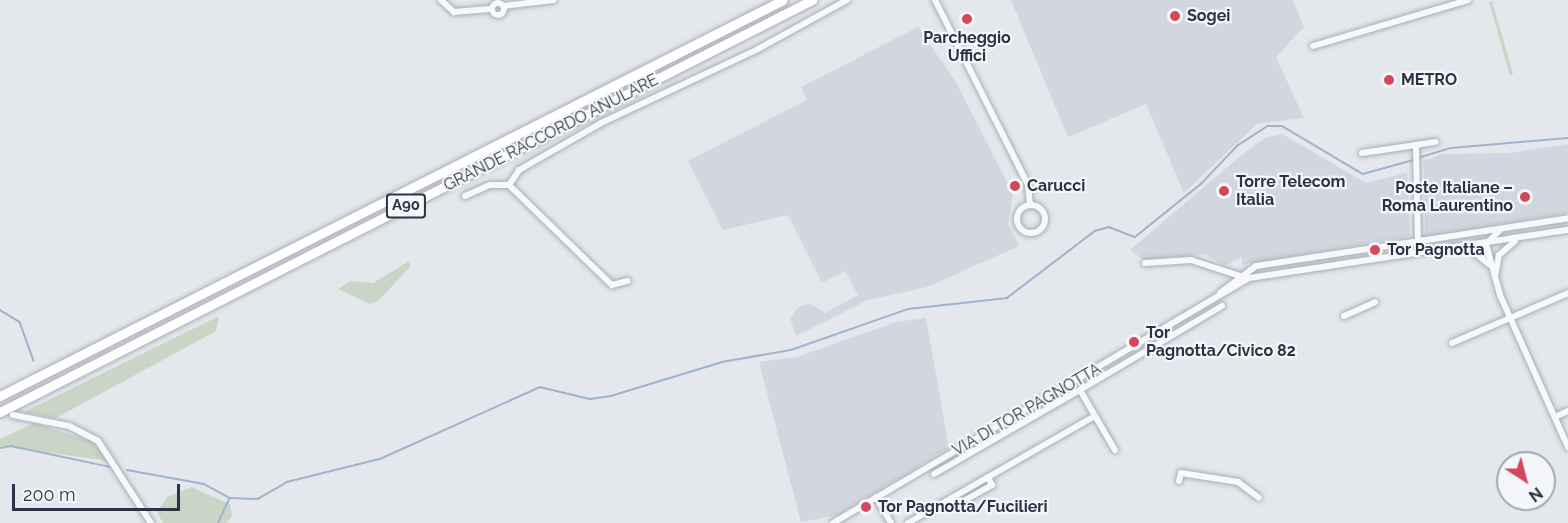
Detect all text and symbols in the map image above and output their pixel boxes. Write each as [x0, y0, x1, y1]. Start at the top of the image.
place label: Sogei [1187, 6, 1230, 26]
marker: Sogei [1168, 9, 1182, 23]
marker: Parcheggio Uffici [960, 12, 974, 26]
place label: Parcheggio Uffici [923, 28, 1011, 66]
street label: GRANDE RACCORDO ANULARE [440, 70, 662, 196]
place label: METRO [1401, 70, 1457, 90]
marker: METRO [1382, 73, 1396, 87]
place label: Torre Telecom Italia [1236, 172, 1346, 210]
place label: Carucci [1027, 176, 1085, 196]
place label: Poste Italiane – Roma Laurentino [1382, 178, 1513, 216]
marker: Carucci [1008, 179, 1022, 193]
marker: Torre Telecom Italia [1217, 184, 1231, 198]
marker: Poste Italiane – Roma Laurentino [1518, 190, 1532, 204]
road number: A90 [385, 194, 427, 218]
place label: Tor Pagnotta [1387, 240, 1485, 260]
marker: Tor Pagnotta [1368, 243, 1382, 257]
place label: Tor Pagnotta/Civico 82 [1146, 323, 1296, 361]
marker: Tor Pagnotta/Civico 82 [1127, 335, 1141, 349]
street label: VIA DI TOR PAGNOTTA [949, 359, 1105, 461]
north arrow [1496, 451, 1556, 511]
scale bar [15, 472, 183, 510]
text: N [1525, 483, 1546, 506]
text: 200 m [23, 484, 76, 505]
place label: Tor Pagnotta/Fucilieri [878, 497, 1048, 517]
marker: Tor Pagnotta/Fucilieri [859, 500, 873, 514]

